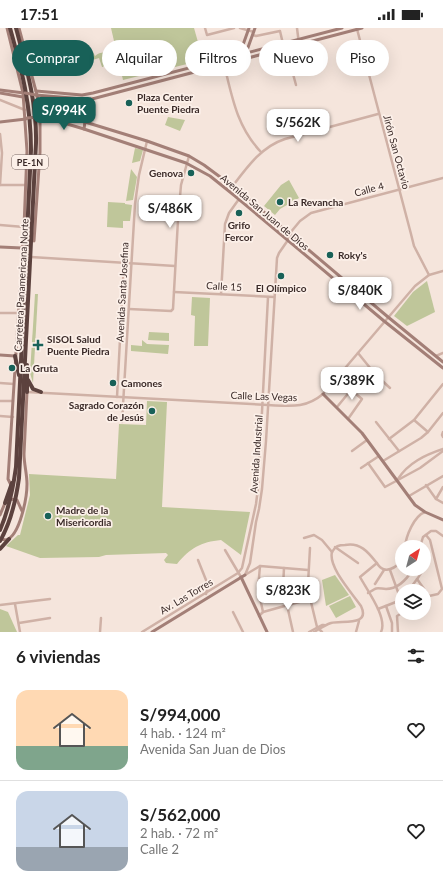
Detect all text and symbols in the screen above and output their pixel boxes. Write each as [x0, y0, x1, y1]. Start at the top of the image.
text: 17:51 [20, 5, 59, 23]
chip: Comprar [12, 40, 94, 76]
chip: Alquilar [102, 40, 177, 76]
chip: Filtros [185, 40, 251, 76]
chip: Nuevo [259, 40, 328, 76]
chip: Piso [336, 40, 389, 76]
place label: Plaza Center Puente Piedra [137, 91, 200, 115]
pin: S/994K [31, 97, 97, 131]
marker: Plaza Center Puente Piedra [124, 98, 134, 108]
text: S/994K [42, 102, 86, 118]
pin: S/562K [265, 109, 331, 143]
street label: Jirón San Octavio [381, 113, 413, 191]
text: S/562K [276, 114, 320, 130]
road number: PE-1N [12, 155, 48, 169]
place label: Genova [149, 167, 183, 179]
marker: Genova [186, 168, 196, 178]
street label: Avenida San Juan de Dios [218, 171, 312, 253]
street label: Calle 4 [353, 179, 385, 199]
pin: S/486K [137, 195, 203, 229]
place label: La Revancha [288, 196, 343, 208]
marker: La Revancha [275, 197, 285, 207]
text: S/486K [148, 200, 192, 216]
marker: Grifo Fercor [234, 208, 244, 218]
street label: Carretera Panamericana Norte [12, 218, 30, 352]
place label: Grifo Fercor [225, 219, 253, 243]
street label: Avenida Santa Josefina [113, 242, 131, 342]
place label: Roky's [338, 249, 367, 261]
marker: Roky's [325, 250, 335, 260]
marker: El Olímpico [276, 271, 286, 281]
pin: S/840K [327, 277, 393, 311]
street label: Calle 15 [206, 279, 242, 293]
place label: El Olímpico [256, 282, 307, 294]
text: S/840K [338, 282, 382, 298]
place label: SISOL Salud Puente Piedra [47, 333, 110, 357]
marker: SISOL Salud Puente Piedra [32, 339, 44, 351]
place label: La Gruta [20, 362, 58, 374]
marker: La Gruta [7, 363, 17, 373]
pin: S/389K [319, 367, 385, 401]
text: S/389K [330, 372, 374, 388]
place label: Camones [121, 377, 163, 389]
marker: Camones [108, 378, 118, 388]
street label: Calle Las Vegas [230, 389, 298, 403]
place label: Sagrado Corazón de Jesús [69, 399, 145, 423]
marker: Sagrado Corazón de Jesús [147, 406, 157, 416]
street label: Avenida Industrial [247, 414, 265, 494]
place label: Madre de la Misericordia [56, 504, 111, 528]
marker: Madre de la Misericordia [43, 511, 53, 521]
north arrow [395, 540, 431, 576]
map controls [395, 540, 431, 620]
street label: Av. Las Torres [157, 575, 215, 617]
pin: S/823K [255, 577, 321, 611]
text: S/823K [266, 582, 310, 598]
button: layers [395, 584, 431, 620]
icon: filters [405, 645, 427, 667]
text: 6 viviendas [16, 646, 101, 667]
text: S/994,000 [140, 704, 220, 725]
icon: home [48, 706, 96, 754]
icon: heart [405, 719, 427, 741]
text: 4 hab. · 124 m² [140, 725, 226, 741]
text: Avenida San Juan de Dios [140, 741, 286, 757]
text: S/562,000 [140, 804, 220, 825]
icon: home [48, 807, 96, 855]
icon: heart [405, 820, 427, 842]
text: 2 hab. · 72 m² [140, 825, 218, 841]
text: Calle 2 [140, 841, 179, 857]

